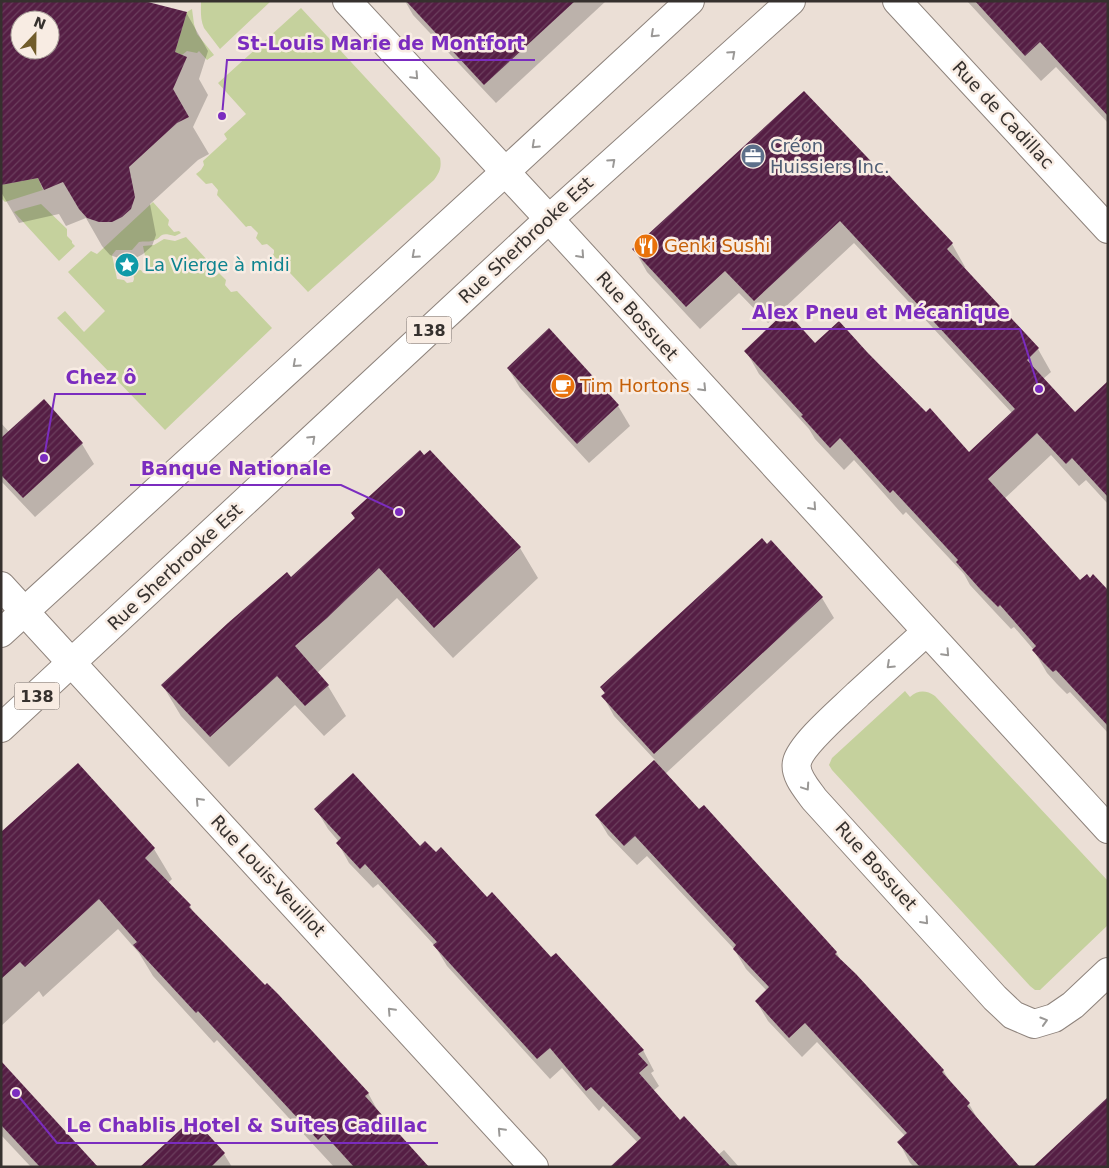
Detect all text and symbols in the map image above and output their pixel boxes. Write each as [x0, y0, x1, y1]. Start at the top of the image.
north arrow [10, 10, 60, 60]
text: N [31, 13, 48, 33]
callout: St-Louis Marie de Montfort [227, 26, 535, 60]
one-way arrow [651, 28, 660, 37]
text: St-Louis Marie de Montfort [237, 32, 525, 54]
one-way arrow [727, 50, 736, 59]
street label: Rue de Cadillac [948, 57, 1058, 173]
one-way arrow [409, 70, 418, 79]
place label: Créon Huissiers Inc. [770, 135, 890, 177]
one-way arrow [532, 139, 541, 148]
office icon: Créon Huissiers Inc. [740, 143, 766, 169]
one-way arrow [606, 159, 615, 168]
street label: Rue Sherbrooke Est [454, 172, 597, 307]
restaurant icon: Genki Sushi [633, 233, 659, 259]
place label: Genki Sushi [664, 235, 770, 256]
one-way arrow [412, 249, 421, 258]
one-way arrow [575, 250, 584, 259]
place icon: La Vierge à midi [114, 252, 140, 278]
place label: La Vierge à midi [144, 254, 290, 275]
street label: Rue Bossuet [592, 267, 682, 364]
callout: Alex Pneu et Mécanique [742, 295, 1020, 329]
text: Alex Pneu et Mécanique [752, 301, 1010, 323]
road number: 138 [406, 316, 452, 344]
one-way arrow [292, 358, 301, 367]
callout: Chez ô [55, 360, 146, 394]
text: Chez ô [65, 366, 137, 388]
cafe icon: Tim Hortons [550, 373, 576, 399]
place label: Tim Hortons [579, 375, 690, 396]
one-way arrow [697, 382, 706, 391]
one-way arrow [307, 436, 316, 445]
callout: Banque Nationale [130, 451, 341, 485]
text: Banque Nationale [141, 457, 331, 479]
street label: Rue Sherbrooke Est [103, 499, 246, 634]
one-way arrow [807, 502, 816, 511]
one-way arrow [940, 648, 949, 657]
one-way arrow [887, 659, 896, 668]
road number: 138 [15, 682, 60, 709]
one-way arrow [799, 782, 809, 791]
one-way arrow [195, 798, 204, 807]
street label: Rue Louis-Veuillot [207, 811, 330, 941]
street label: Rue Bossuet [831, 817, 921, 914]
one-way arrow [919, 916, 928, 925]
one-way arrow [388, 1008, 397, 1017]
one-way arrow [1040, 1017, 1048, 1027]
callout: Le Chablis Hotel & Suites Cadillac [57, 1109, 438, 1143]
text: Le Chablis Hotel & Suites Cadillac [66, 1114, 428, 1136]
one-way arrow [498, 1127, 507, 1136]

